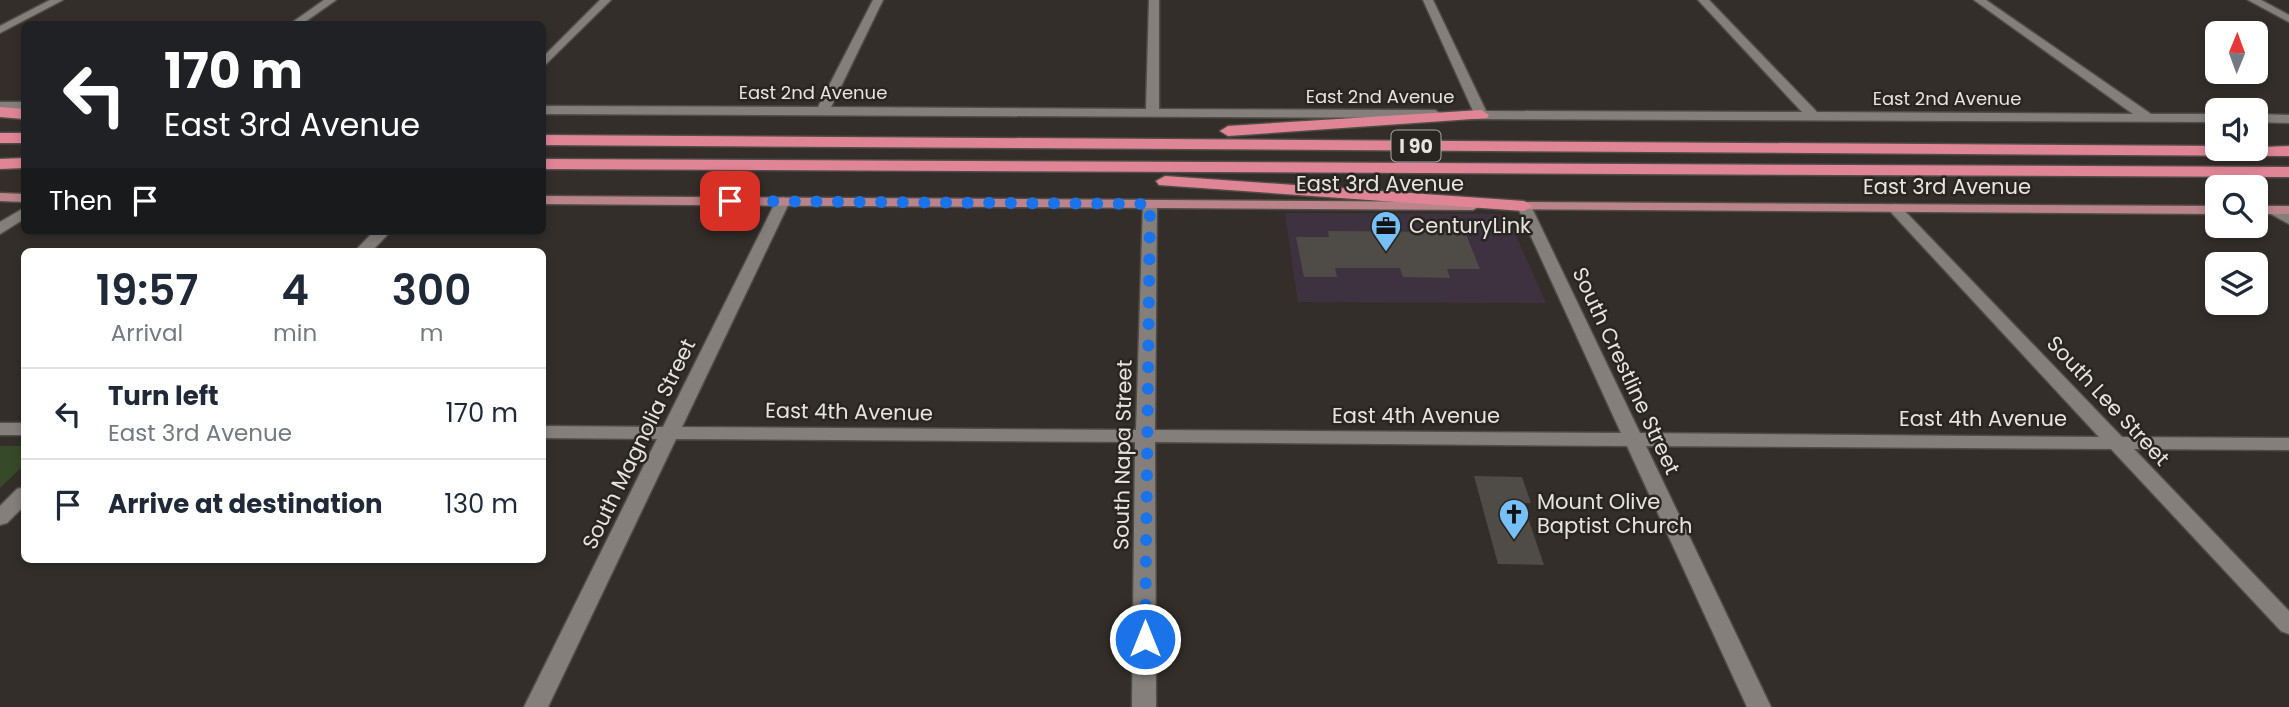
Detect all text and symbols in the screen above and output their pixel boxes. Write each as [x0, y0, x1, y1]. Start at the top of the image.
north arrow [2205, 21, 2268, 84]
map controls [2205, 21, 2268, 315]
text: 170 m [164, 37, 303, 105]
icon: left [49, 49, 140, 140]
street label: East 2nd Avenue [739, 80, 887, 105]
street label: East 2nd Avenue [1306, 84, 1454, 109]
street label: East 2nd Avenue [1873, 86, 2021, 111]
button: sound [2205, 98, 2268, 161]
text: East 3rd Avenue [164, 102, 420, 147]
road number: I 90 [1392, 130, 1440, 162]
street label: East 3rd Avenue [1296, 169, 1464, 198]
pin [700, 171, 760, 231]
street label: East 3rd Avenue [1863, 172, 2031, 201]
button: search [2205, 175, 2268, 238]
icon: arrive [126, 182, 164, 220]
icon: arrive [711, 182, 749, 220]
text: Then [49, 183, 112, 219]
office icon: CenturyLink [1369, 209, 1403, 253]
place label: CenturyLink [1409, 211, 1531, 240]
button: layers [2205, 252, 2268, 315]
text: 19:57 [96, 261, 198, 320]
text: 4 [281, 261, 309, 320]
text: 300 [392, 261, 471, 320]
street label: South Crestline Street [1566, 262, 1687, 479]
text: Arrival [111, 317, 183, 349]
text: min [273, 317, 317, 349]
text: m [420, 317, 443, 349]
street label: South Lee Street [2040, 329, 2176, 472]
street label: South Magnolia Street [575, 334, 702, 554]
street label: South Napa Street [1106, 360, 1139, 550]
text: Turn left [108, 378, 219, 414]
icon: left [49, 395, 87, 433]
text: 170 m [445, 395, 518, 431]
street label: East 4th Avenue [765, 396, 933, 427]
street label: East 4th Avenue [1332, 401, 1500, 430]
street label: East 4th Avenue [1899, 404, 2067, 433]
text: East 3rd Avenue [108, 417, 292, 449]
icon: arrive [49, 486, 87, 524]
text: Arrive at destination [108, 486, 383, 522]
text: 130 m [444, 486, 518, 522]
place label: Mount Olive Baptist Church [1537, 487, 1692, 540]
church icon: Mount Olive Baptist Church [1497, 497, 1531, 541]
position arrow [1108, 602, 1182, 676]

